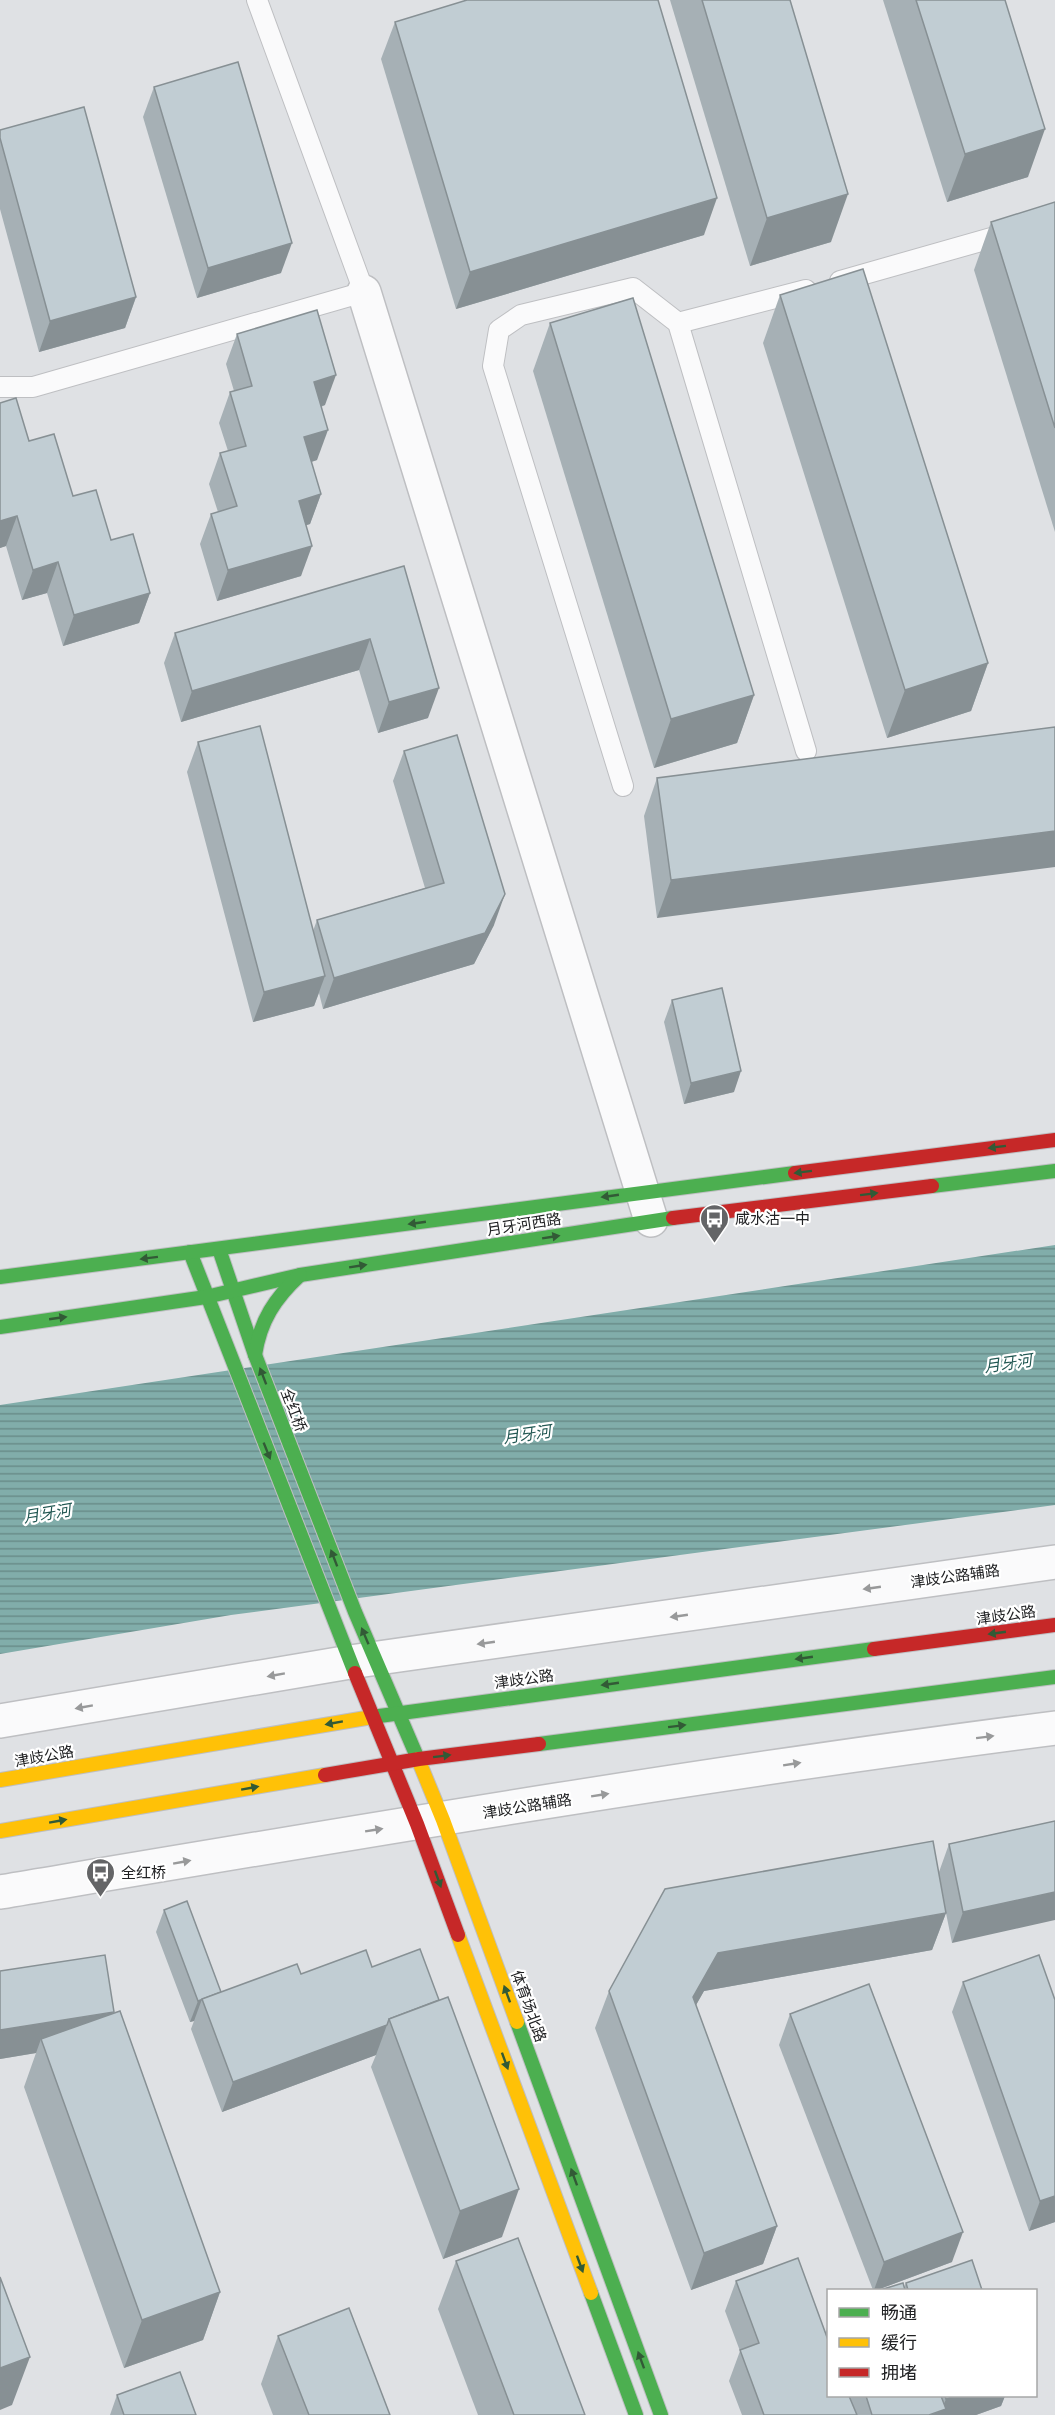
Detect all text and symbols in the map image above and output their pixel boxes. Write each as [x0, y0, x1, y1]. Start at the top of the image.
one-way arrow [987, 1143, 1006, 1152]
one-way arrow [794, 1167, 813, 1176]
one-way arrow [860, 1189, 879, 1199]
one-way arrow [600, 1192, 619, 1201]
bus stop icon: 咸水沽一中 [698, 1202, 730, 1244]
street label: 月牙河西路 [485, 1207, 563, 1241]
place label: 咸水沽一中 [735, 1207, 810, 1230]
one-way arrow [407, 1218, 426, 1227]
one-way arrow [542, 1232, 561, 1241]
one-way arrow [140, 1253, 159, 1262]
one-way arrow [349, 1261, 368, 1270]
one-way arrow [49, 1314, 68, 1323]
water label: 月牙河 [983, 1347, 1036, 1378]
one-way arrow [258, 1367, 267, 1385]
street label: 全红桥 [275, 1385, 313, 1435]
water label: 月牙河 [502, 1418, 555, 1449]
one-way arrow [262, 1443, 272, 1461]
water label: 月牙河 [21, 1497, 76, 1529]
one-way arrow [328, 1548, 338, 1566]
street label: 津歧公路辅路 [909, 1558, 1001, 1594]
one-way arrow [863, 1583, 882, 1592]
street label: 津歧公路 [975, 1599, 1037, 1631]
one-way arrow [670, 1611, 689, 1620]
one-way arrow [360, 1626, 370, 1644]
one-way arrow [987, 1628, 1006, 1637]
one-way arrow [477, 1639, 496, 1648]
one-way arrow [794, 1654, 813, 1663]
street label: 津歧公路 [493, 1663, 555, 1695]
one-way arrow [266, 1670, 285, 1679]
one-way arrow [601, 1679, 620, 1689]
one-way arrow [74, 1703, 93, 1712]
one-way arrow [325, 1719, 344, 1728]
one-way arrow [668, 1721, 687, 1730]
one-way arrow [976, 1733, 995, 1742]
street label: 津歧公路 [12, 1739, 76, 1773]
one-way arrow [433, 1751, 452, 1761]
one-way arrow [783, 1759, 802, 1768]
one-way arrow [241, 1783, 260, 1792]
street label: 津歧公路辅路 [481, 1788, 573, 1824]
one-way arrow [590, 1790, 609, 1799]
one-way arrow [48, 1816, 67, 1825]
one-way arrow [365, 1826, 384, 1835]
bus stop icon: 全红桥 [84, 1856, 116, 1898]
one-way arrow [173, 1857, 192, 1866]
place label: 全红桥 [121, 1861, 166, 1884]
one-way arrow [433, 1870, 443, 1888]
street label: 体育场北路 [505, 1967, 553, 2045]
one-way arrow [502, 1985, 512, 2003]
one-way arrow [501, 2053, 511, 2071]
one-way arrow [569, 2168, 579, 2186]
one-way arrow [576, 2255, 586, 2273]
legend [827, 2289, 1037, 2397]
text: 畅通 [881, 2299, 917, 2326]
text: 缓行 [881, 2329, 917, 2356]
one-way arrow [636, 2351, 646, 2369]
text: 拥堵 [881, 2359, 917, 2386]

